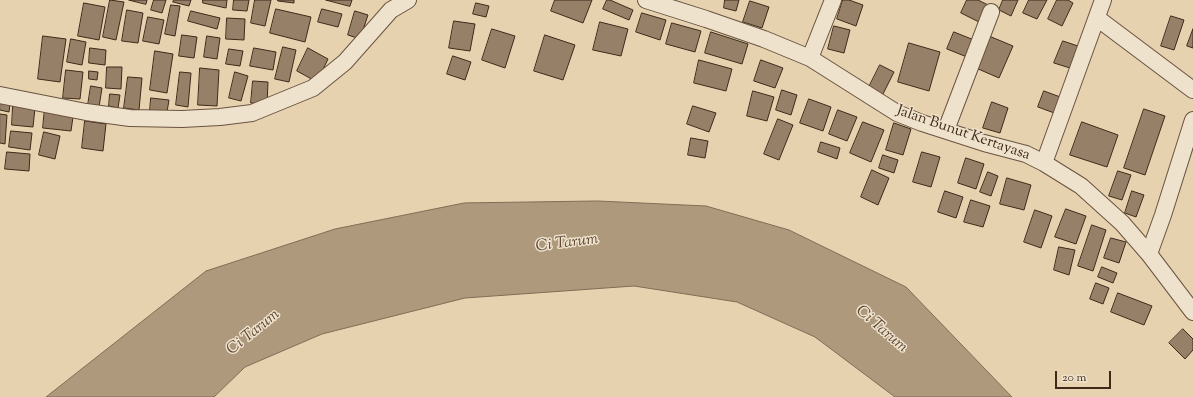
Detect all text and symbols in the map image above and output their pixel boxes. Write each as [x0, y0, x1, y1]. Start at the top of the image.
street label: Jalan Bunut Kertayasa [894, 103, 1032, 165]
water label: Ci Tarum [535, 231, 599, 257]
water label: Ci Tarum [851, 302, 911, 358]
water label: Ci Tarum [224, 306, 284, 360]
scale bar [1057, 363, 1113, 389]
text: 20 m [1062, 369, 1086, 387]

